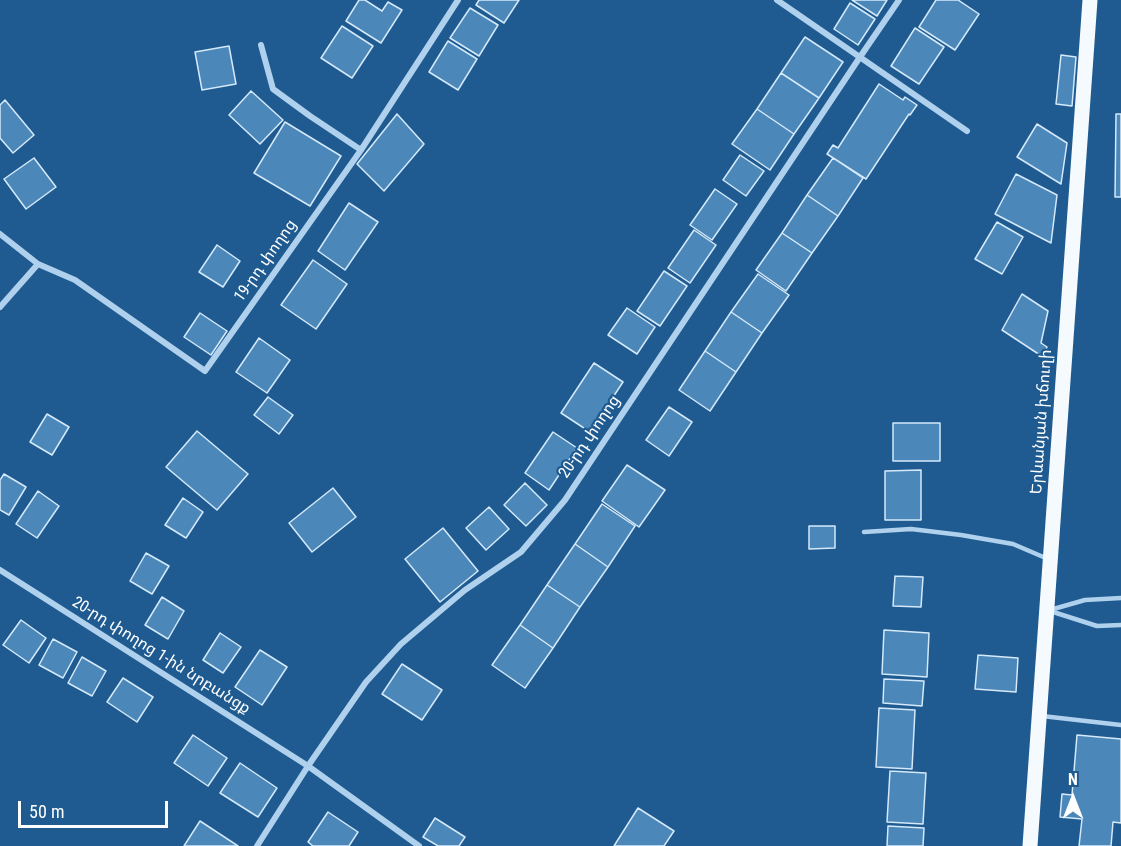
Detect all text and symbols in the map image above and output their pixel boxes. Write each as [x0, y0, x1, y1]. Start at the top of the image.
street label: 19-րդ փողոց [231, 216, 301, 306]
street label: Երևանյան խճուղի [1027, 349, 1057, 495]
street label: 20-րդ փողոց [555, 392, 625, 482]
street label: 20-րդ փողոց 1-ին նրբանցք [68, 593, 254, 719]
north arrow [1043, 768, 1103, 828]
text: N [1068, 770, 1078, 789]
scale bar [21, 789, 171, 827]
text: 50 m [29, 801, 64, 822]

